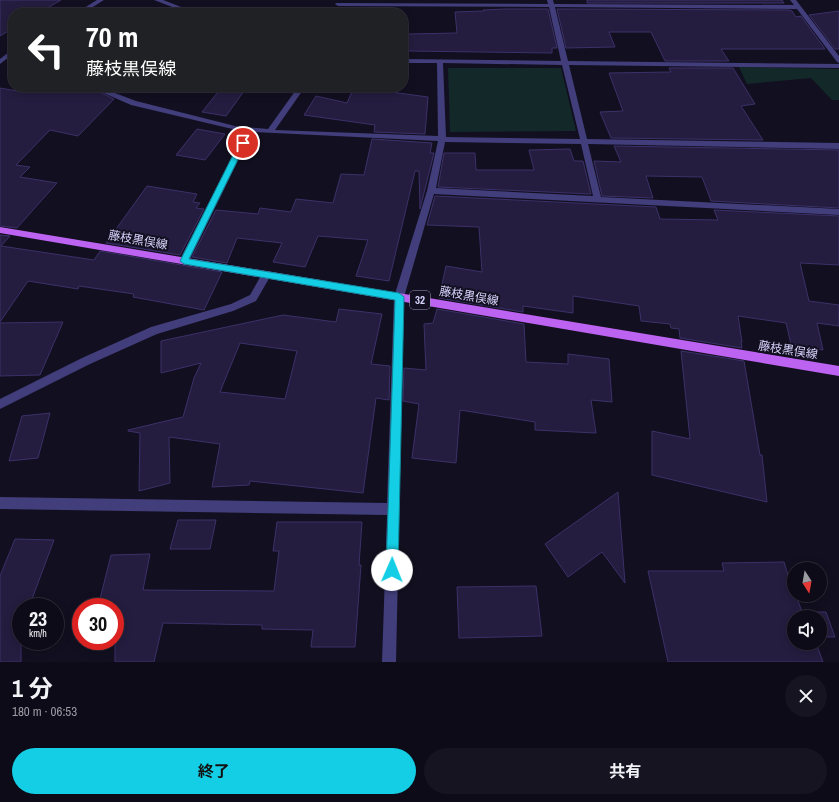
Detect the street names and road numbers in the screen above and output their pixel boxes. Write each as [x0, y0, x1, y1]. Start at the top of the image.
street label: 藤枝黒俣線 [107, 227, 169, 253]
street label: 藤枝黒俣線 [438, 283, 500, 309]
road number: 32 [410, 291, 430, 309]
street label: 藤枝黒俣線 [757, 337, 819, 363]

